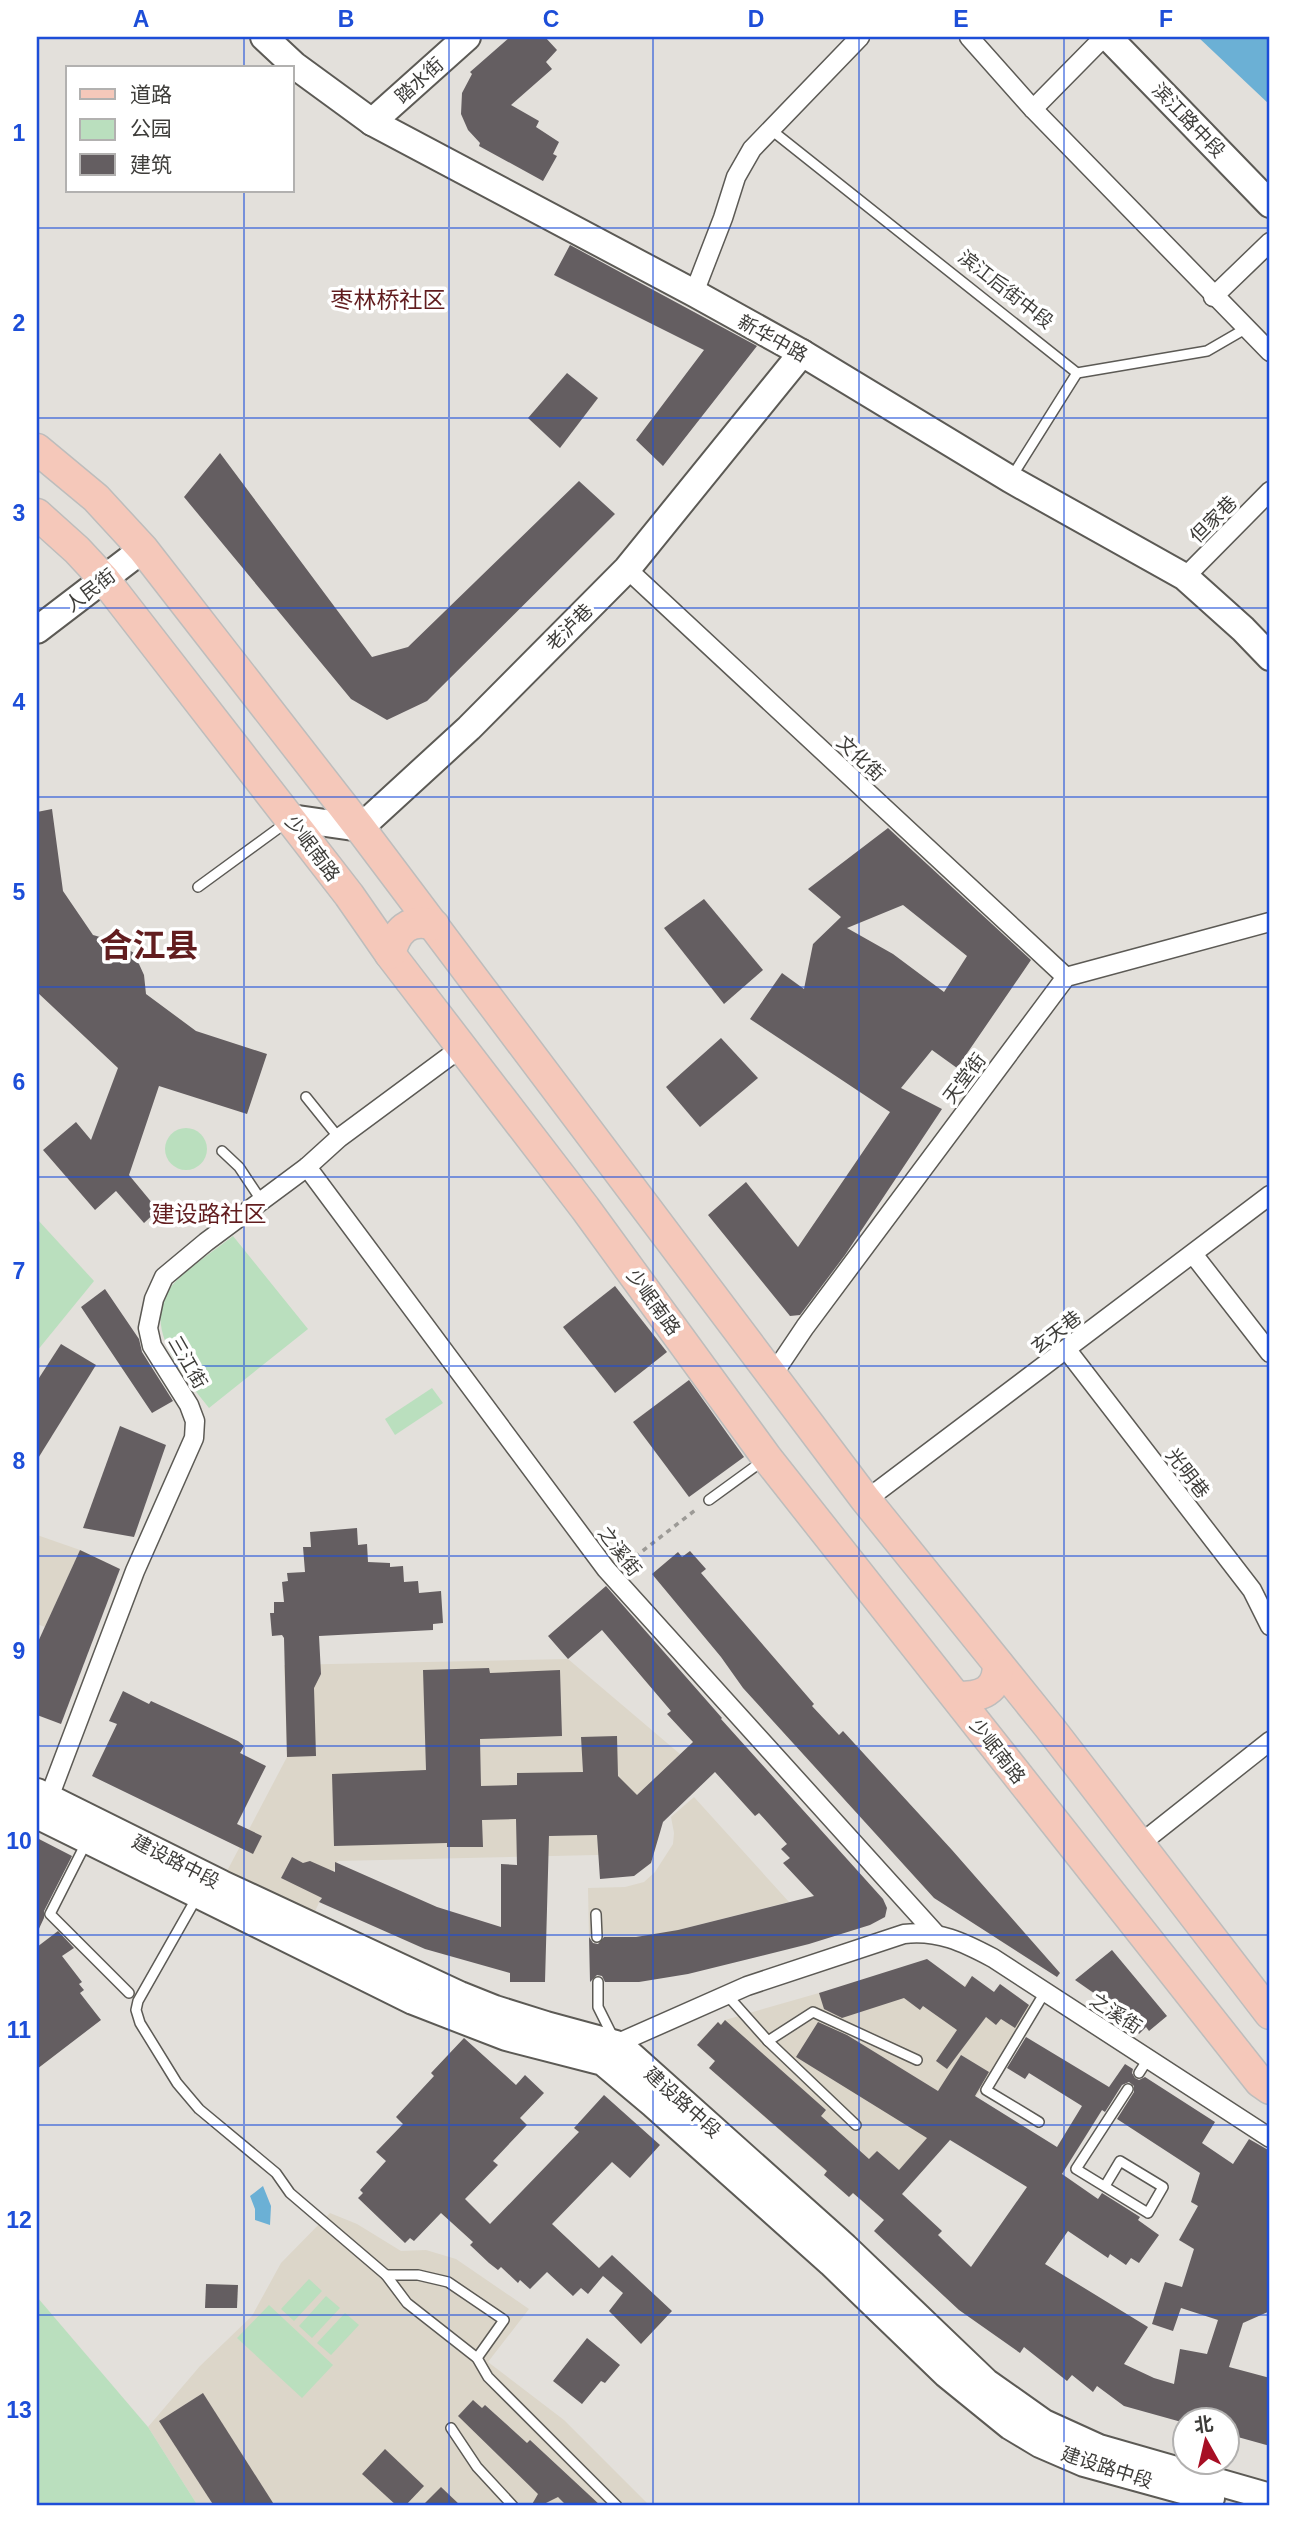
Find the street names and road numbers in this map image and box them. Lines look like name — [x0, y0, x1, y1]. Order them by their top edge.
street label: 踏水街 — [391, 53, 448, 107]
street label: 滨江路中段 — [1148, 79, 1229, 162]
street label: 滨江后街中段 — [954, 246, 1057, 333]
street label: 新华中路 — [734, 311, 811, 366]
street label: 但家巷 — [1186, 492, 1241, 547]
street label: 人民街 — [61, 565, 119, 616]
street label: 老泸巷 — [542, 600, 597, 655]
street label: 文化街 — [833, 731, 889, 785]
street label: 少岷南路 — [281, 812, 344, 885]
street label: 天堂街 — [939, 1049, 990, 1107]
street label: 少岷南路 — [623, 1265, 684, 1339]
street label: 玄天巷 — [1027, 1307, 1085, 1358]
street label: 三江街 — [164, 1332, 211, 1392]
street label: 光明巷 — [1162, 1444, 1213, 1502]
street label: 之溪街 — [594, 1522, 645, 1580]
street label: 少岷南路 — [966, 1715, 1029, 1788]
street label: 建设路中段 — [129, 1831, 223, 1892]
street label: 之溪街 — [1086, 1989, 1145, 2038]
street label: 建设路中段 — [640, 2063, 725, 2142]
street label: 建设路中段 — [1058, 2443, 1155, 2492]

